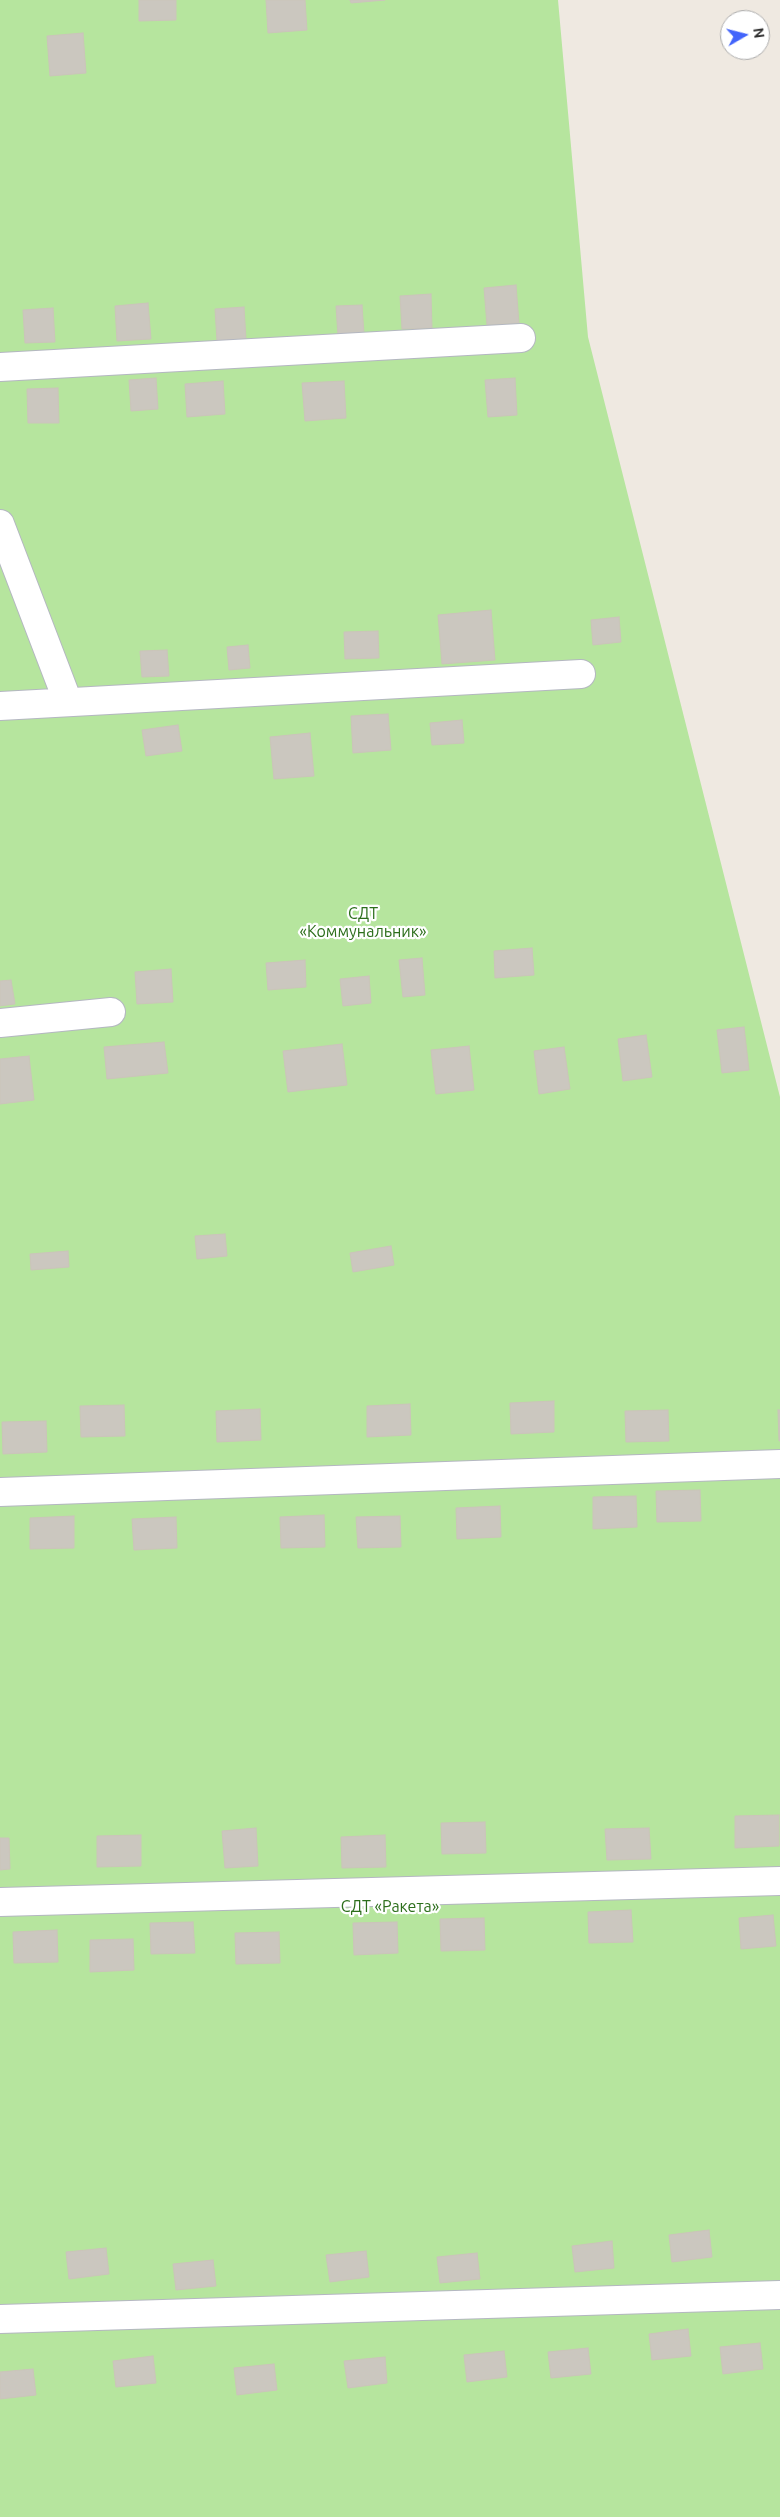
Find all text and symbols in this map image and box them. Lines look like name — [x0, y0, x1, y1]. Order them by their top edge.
north arrow — [720, 10, 770, 60]
text: N — [750, 27, 768, 39]
park label: СДТ «Коммунальник» — [299, 904, 427, 942]
park label: СДТ «Ракета» — [341, 1897, 439, 1917]

